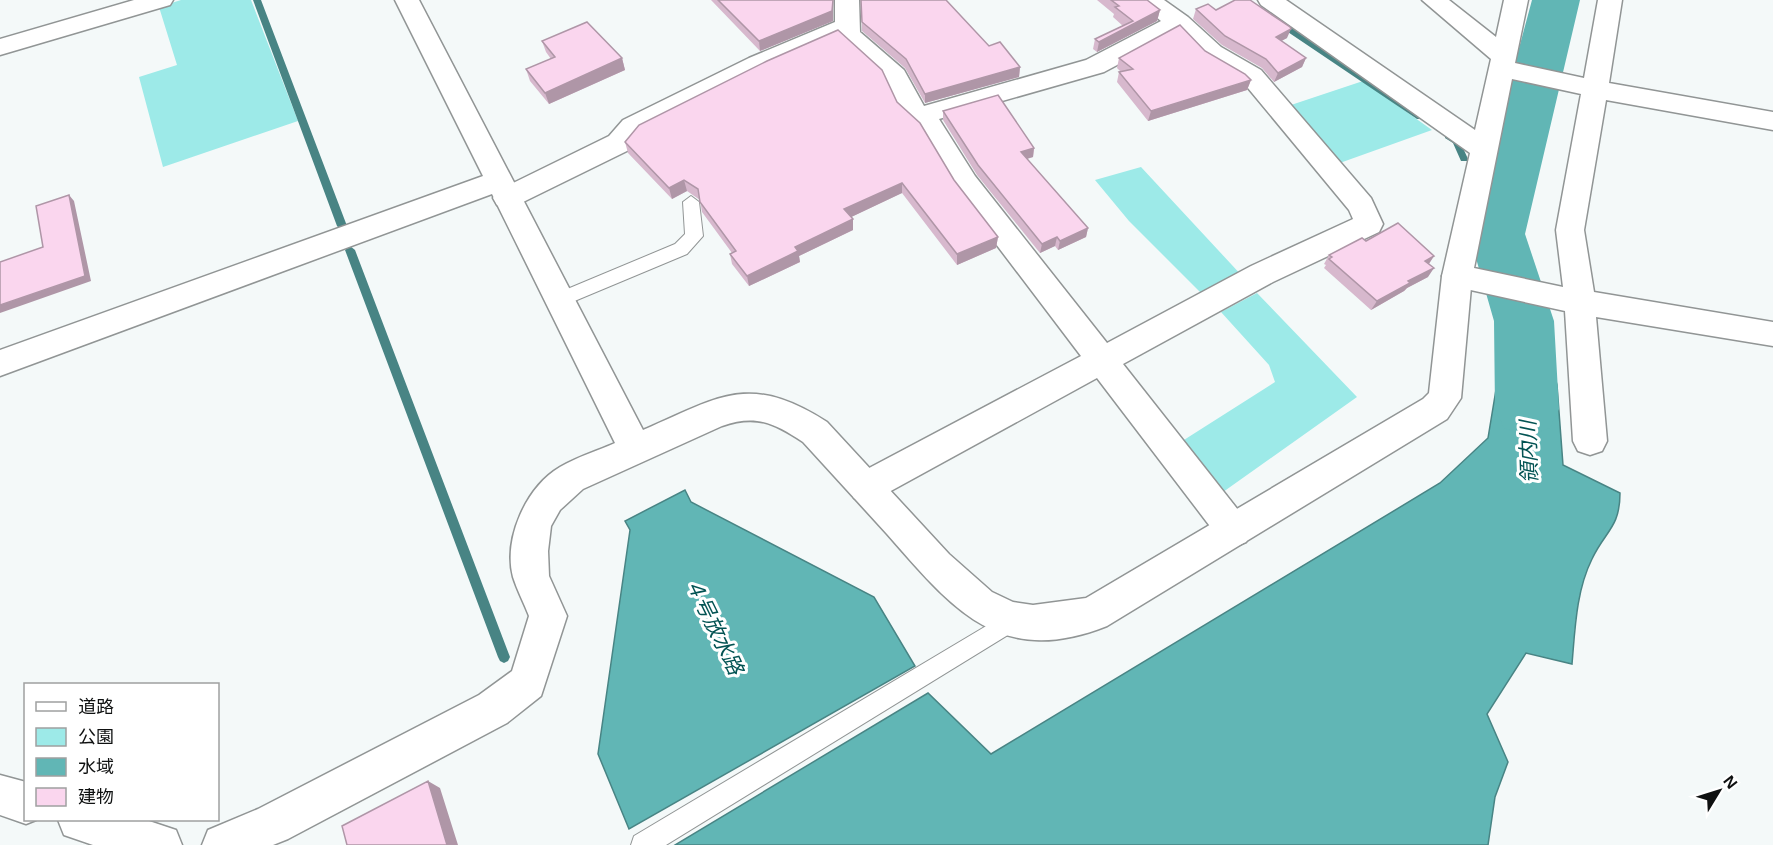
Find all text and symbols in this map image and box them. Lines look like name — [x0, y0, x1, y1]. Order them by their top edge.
water label: 領内川 — [1516, 418, 1541, 484]
water label: ４号放水路 — [681, 574, 749, 680]
legend — [24, 683, 219, 821]
text: 道路 — [78, 697, 114, 717]
text: 公園 — [78, 727, 114, 747]
text: 水域 — [78, 757, 114, 777]
north arrow — [1689, 761, 1749, 821]
text: N — [1720, 772, 1741, 792]
text: 建物 — [78, 787, 114, 807]

